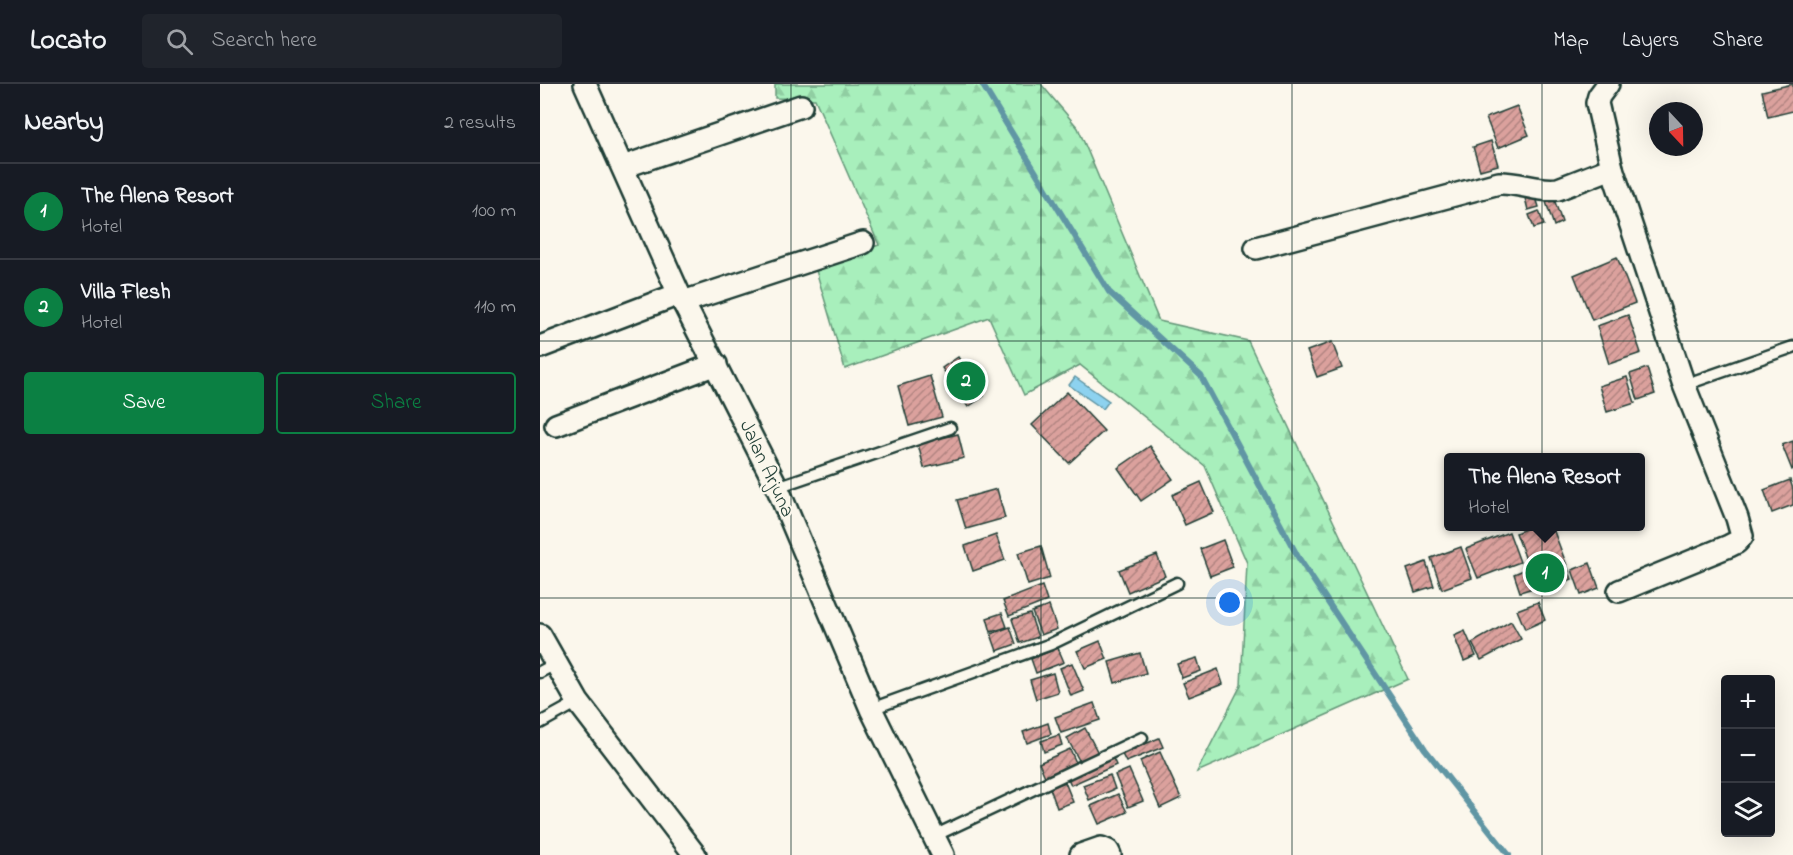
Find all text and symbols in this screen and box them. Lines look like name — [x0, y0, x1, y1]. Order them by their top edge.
search box — [142, 14, 562, 68]
text: Locato — [30, 21, 106, 62]
icon: search — [163, 25, 196, 58]
text: Search here — [211, 25, 317, 57]
text: Map — [1553, 26, 1589, 56]
text: Layers — [1622, 26, 1679, 56]
text: Share — [1712, 26, 1763, 56]
north arrow — [1649, 102, 1703, 156]
text: Nearby — [24, 104, 103, 142]
text: 2 results — [444, 109, 516, 138]
text: The Alena Resort — [81, 181, 234, 213]
text: 1 — [40, 197, 47, 226]
text: 100 m — [472, 197, 516, 226]
text: Hotel — [81, 213, 122, 242]
text: Villa Flesh — [81, 277, 171, 309]
text: 2 — [39, 293, 48, 322]
text: 110 m — [474, 293, 516, 322]
text: Hotel — [81, 309, 122, 338]
pin: 2 — [946, 358, 986, 404]
button: Save — [24, 372, 264, 434]
button: Share — [276, 372, 516, 434]
street label: Jalan Arjuna — [731, 416, 801, 522]
popup — [1444, 453, 1645, 531]
text: The Alena Resort — [1468, 462, 1621, 494]
text: Hotel — [1468, 494, 1509, 523]
pin: 1 — [1526, 550, 1564, 596]
your location — [1215, 588, 1244, 617]
map controls — [1721, 675, 1775, 837]
button: + — [1721, 675, 1775, 729]
button: − — [1721, 729, 1775, 783]
button: layers — [1721, 783, 1775, 837]

